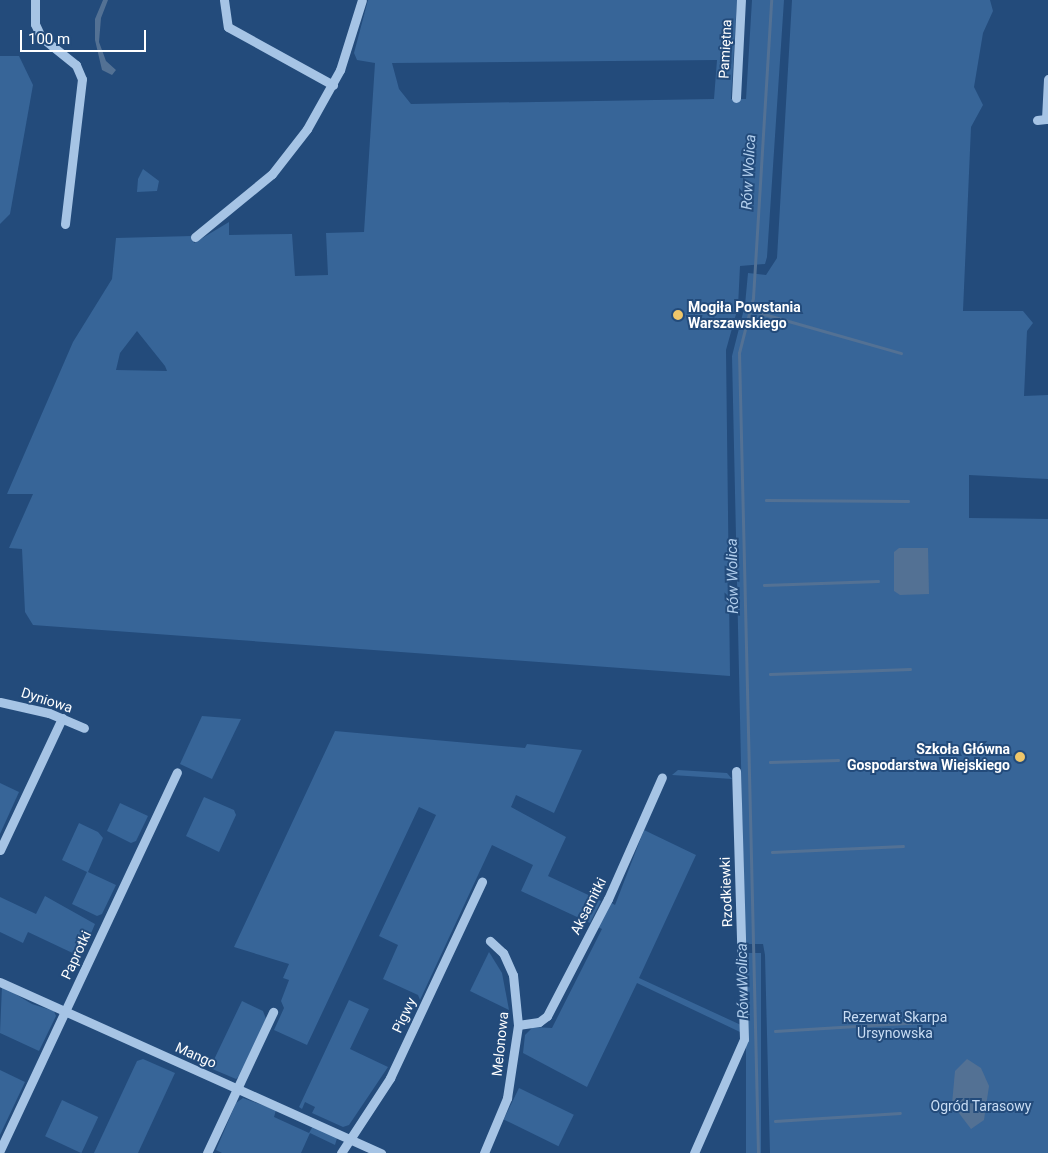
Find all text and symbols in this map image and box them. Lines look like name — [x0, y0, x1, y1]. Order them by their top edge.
street label: Pamiętna — [715, 19, 735, 79]
scale bar — [22, 20, 149, 52]
text: 100 m — [28, 30, 70, 48]
water label: Rów Wolica — [738, 134, 760, 210]
place label: Mogiła Powstania Warszawskiego — [688, 299, 801, 332]
marker: Mogiła Powstania Warszawskiego — [672, 309, 684, 321]
water label: Rów Wolica — [723, 538, 743, 614]
street label: Dyniowa — [19, 684, 75, 716]
place label: Szkoła Główna Gospodarstwa Wiejskiego — [847, 741, 1010, 774]
marker: Szkoła Główna Gospodarstwa Wiejskiego — [1014, 751, 1026, 763]
street label: Rzodkiewki — [716, 857, 736, 927]
street label: Aksamitki — [566, 875, 610, 937]
street label: Paprotki — [57, 928, 95, 982]
water label: Rów Wolica — [733, 943, 753, 1019]
street label: Pigwy — [389, 995, 419, 1035]
park label: Rezerwat Skarpa Ursynowska — [843, 1009, 947, 1042]
street label: Melonowa — [488, 1011, 512, 1077]
street label: Mango — [173, 1038, 219, 1072]
park label: Ogród Tarasowy — [930, 1098, 1032, 1114]

